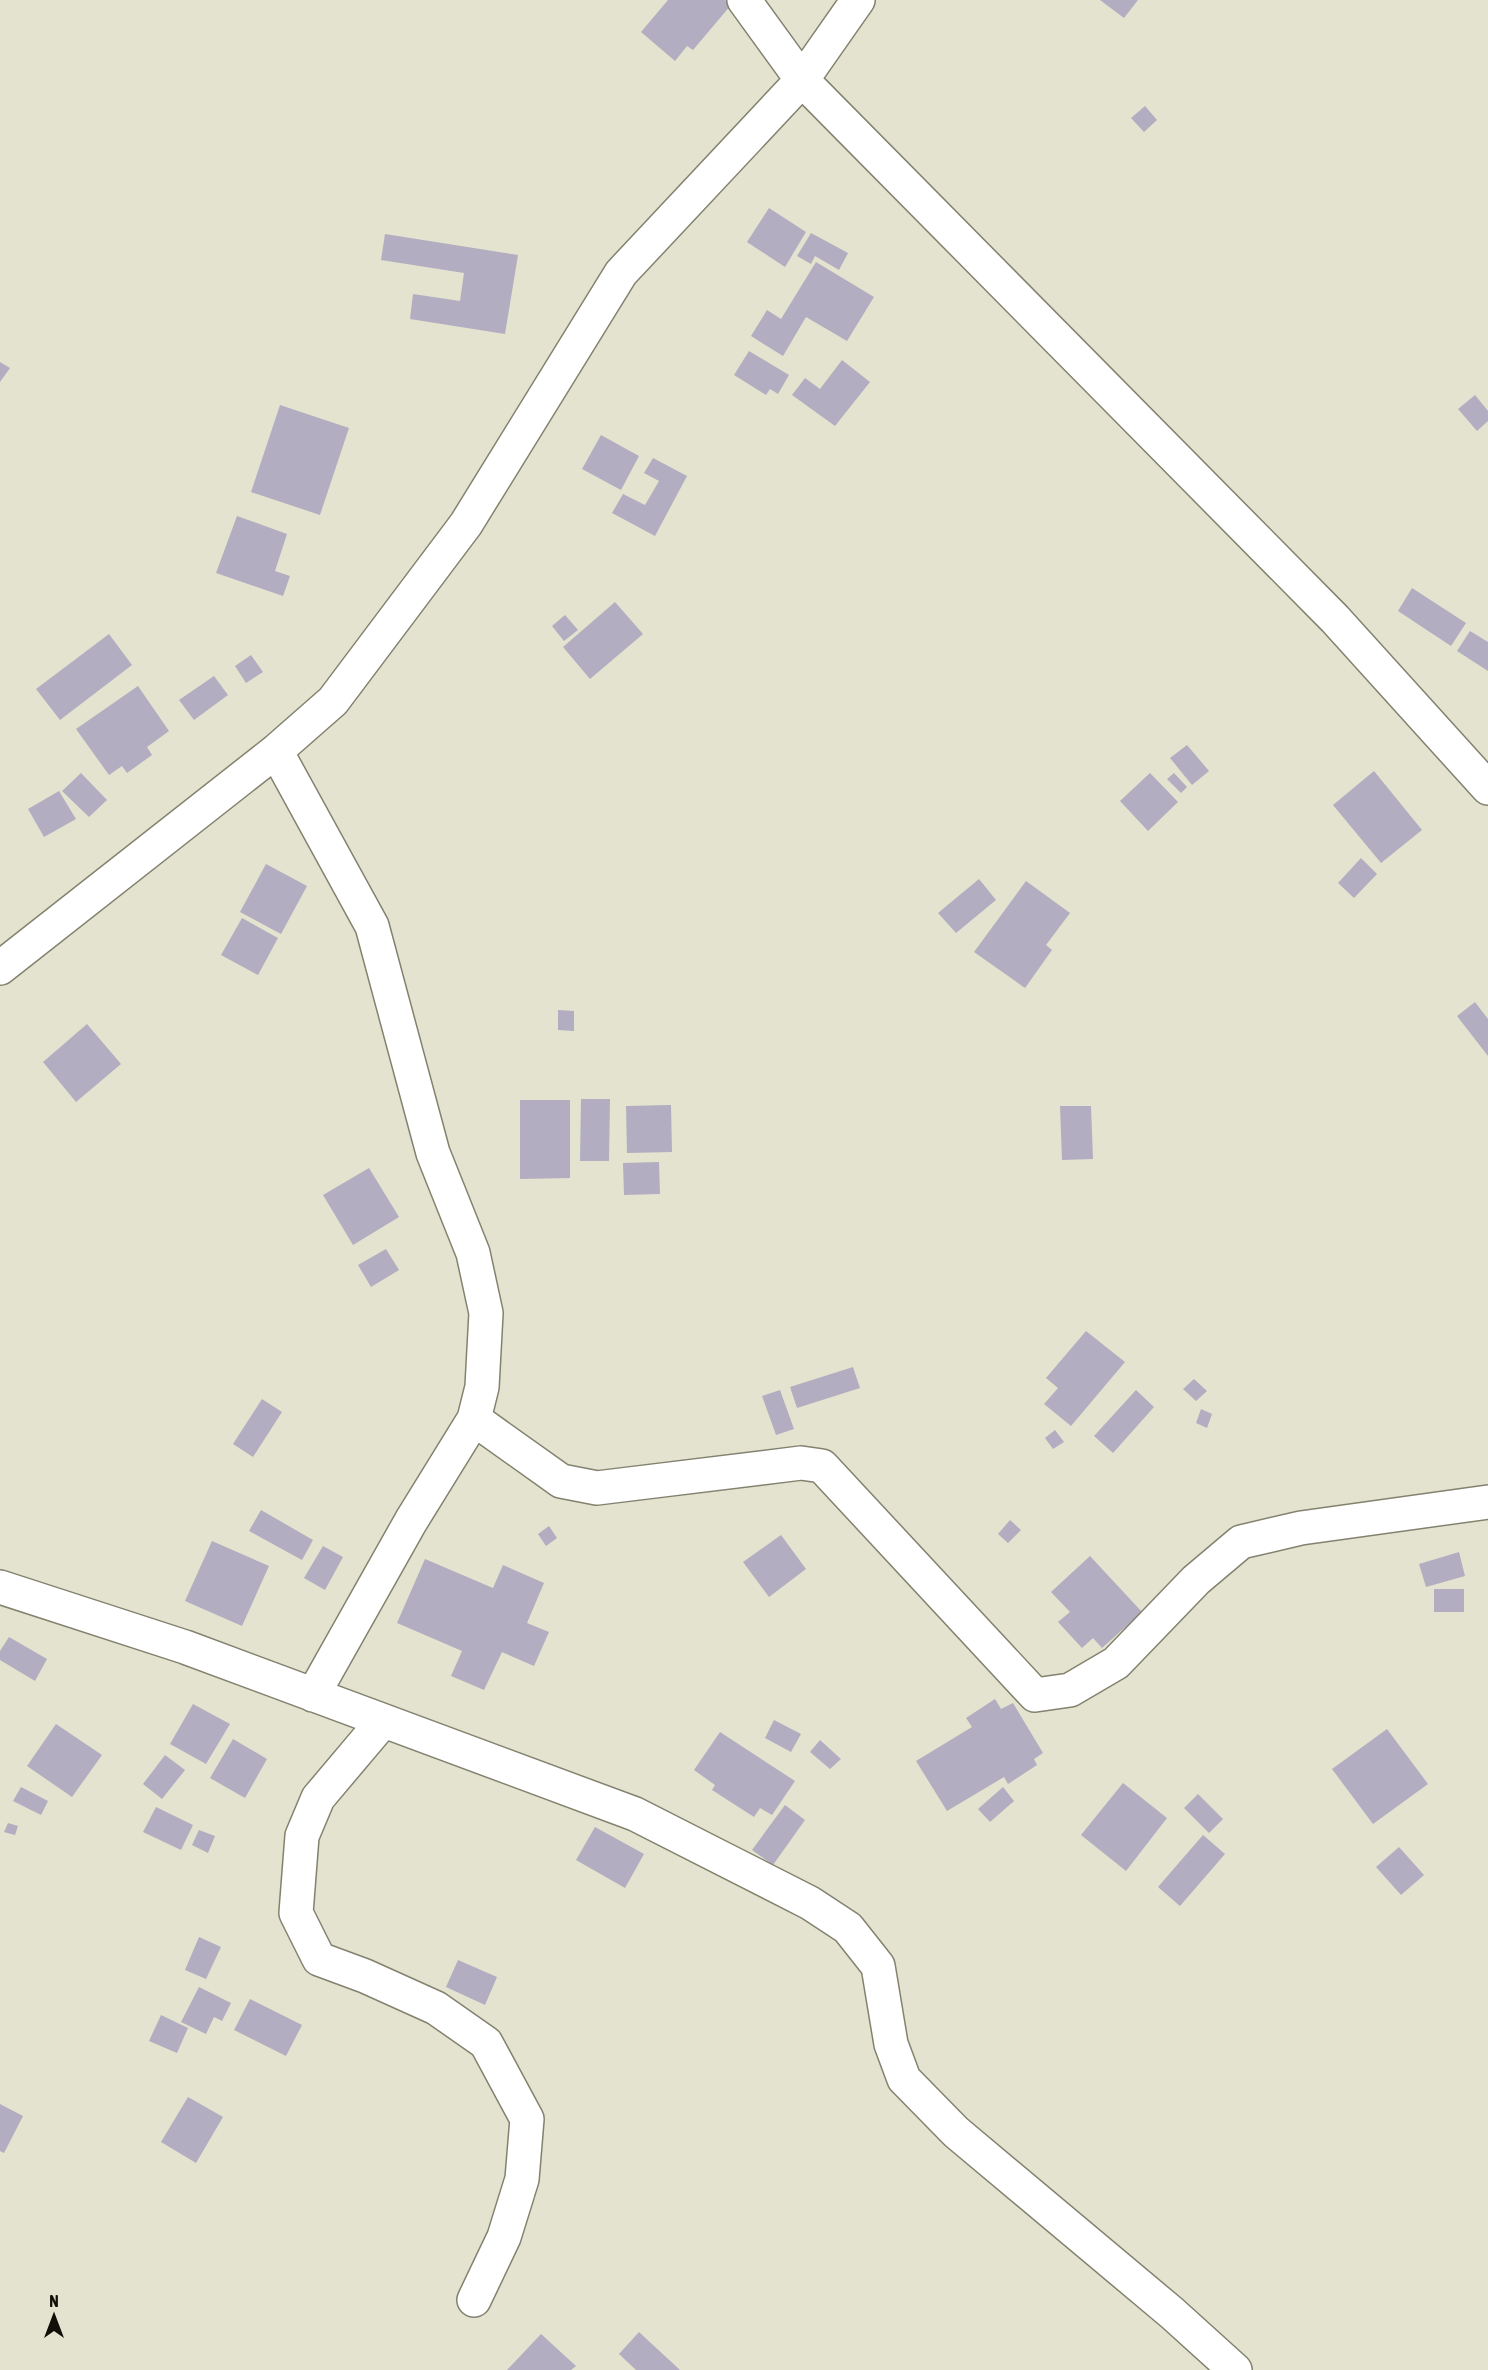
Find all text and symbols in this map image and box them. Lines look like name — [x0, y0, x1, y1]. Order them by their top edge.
north arrow — [24, 2286, 84, 2346]
text: N — [49, 2292, 59, 2310]

